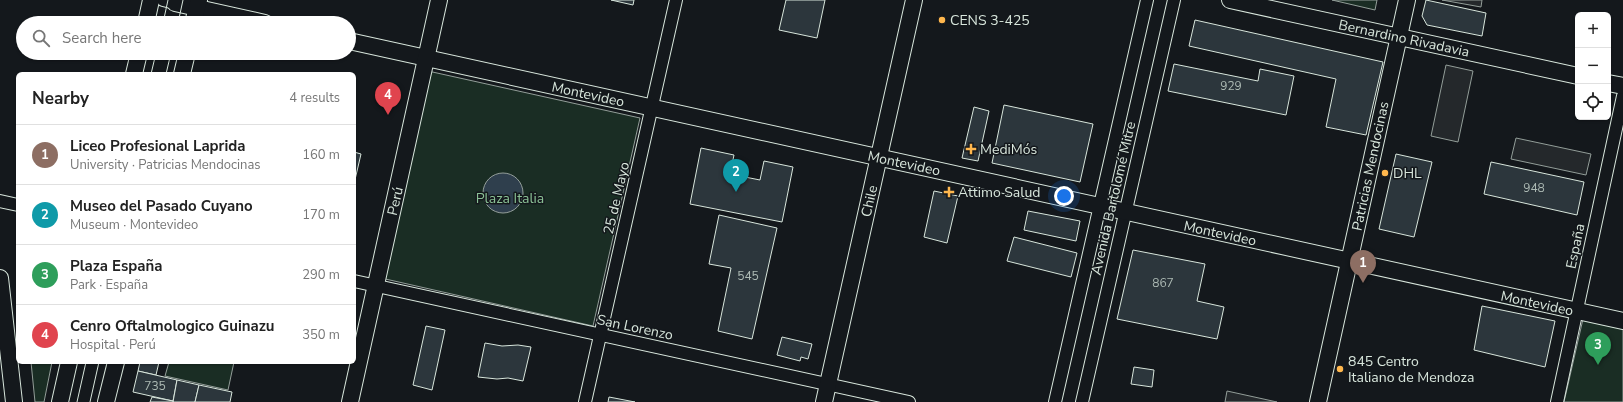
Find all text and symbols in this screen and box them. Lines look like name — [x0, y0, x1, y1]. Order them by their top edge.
place label: CENS 3-425 — [950, 11, 1030, 30]
map controls — [1575, 12, 1611, 120]
button: + — [1575, 12, 1611, 48]
marker: CENS 3-425 — [937, 15, 947, 25]
street label: Bernardino Rivadavia — [1337, 15, 1471, 62]
search box — [16, 16, 356, 60]
icon: search — [30, 27, 52, 49]
text: Search here — [62, 28, 142, 48]
button: − — [1575, 48, 1611, 84]
street label: Montevideo — [550, 78, 626, 111]
house number: 929 — [1220, 78, 1242, 94]
pin: 4 — [375, 82, 401, 115]
button: locate — [1575, 84, 1611, 120]
text: Nearby — [32, 87, 89, 110]
text: 4 results — [289, 89, 340, 107]
street label: Patricias Mendocinas — [1348, 99, 1394, 233]
street label: Avenida Bartolomé Mitre — [1087, 119, 1140, 277]
text: Liceo Profesional Laprida — [70, 136, 246, 156]
place label: MediMós — [980, 140, 1038, 159]
marker: MediMós — [965, 143, 977, 155]
text: 1 — [41, 146, 49, 164]
text: 160 m — [302, 146, 340, 164]
street label: Montevideo — [866, 147, 942, 180]
text: University · Patricias Mendocinas — [70, 156, 261, 174]
pin: 2 — [723, 159, 749, 192]
street label: 25 de Mayo — [599, 160, 634, 236]
place label: DHL — [1393, 164, 1422, 183]
marker: DHL — [1380, 168, 1390, 178]
house number: 948 — [1523, 180, 1545, 196]
street label: Chile — [857, 183, 882, 219]
place label: Attimo Salud — [958, 183, 1040, 202]
street label: Perú — [383, 185, 408, 217]
marker: Attimo Salud — [943, 186, 955, 198]
your location — [1054, 186, 1074, 206]
park label: Plaza Italia — [476, 189, 544, 208]
text: Museo del Pasado Cuyano — [70, 196, 253, 216]
text: 2 — [41, 206, 49, 224]
text: 170 m — [302, 206, 340, 224]
text: Museum · Montevideo — [70, 216, 198, 234]
street label: Montevideo — [1182, 217, 1258, 250]
street label: España — [1561, 222, 1590, 270]
pin: 1 — [1350, 250, 1376, 283]
text: Plaza España — [70, 256, 162, 276]
text: 3 — [41, 266, 49, 284]
text: 290 m — [302, 266, 340, 284]
house number: 545 — [737, 268, 759, 284]
house number: 867 — [1152, 275, 1174, 291]
text: Park · España — [70, 276, 148, 294]
street label: Montevideo — [1499, 287, 1575, 320]
street label: San Lorenzo — [595, 310, 675, 345]
text: Cenro Oftalmologico Guinazu — [70, 316, 275, 336]
text: 4 — [41, 326, 49, 344]
text: 350 m — [302, 326, 340, 344]
pin: 3 — [1585, 332, 1611, 365]
text: Hospital · Perú — [70, 336, 156, 354]
place label: 845 Centro Italiano de Mendoza — [1348, 352, 1474, 387]
marker: 845 Centro Italiano de Mendoza — [1335, 364, 1345, 374]
house number: 735 — [144, 378, 166, 394]

